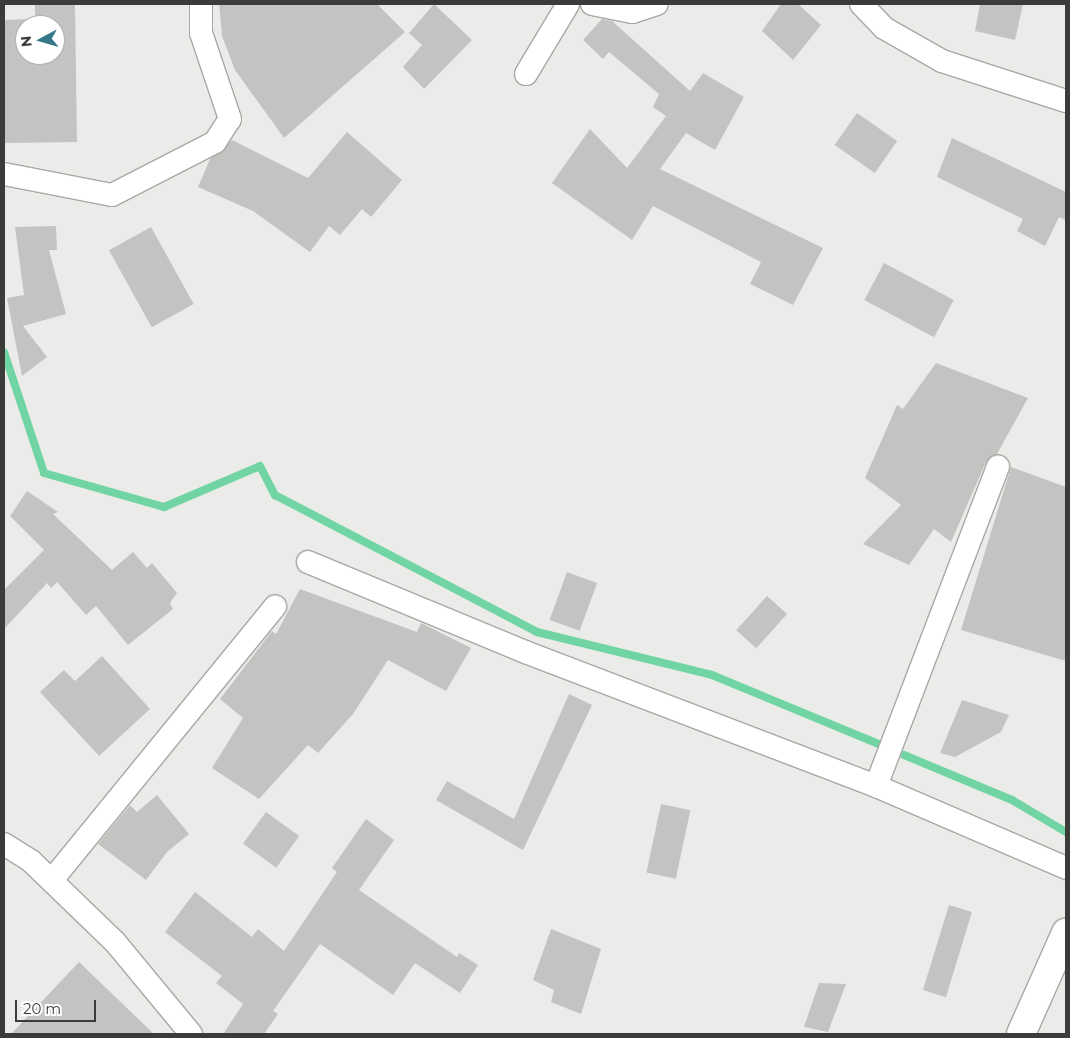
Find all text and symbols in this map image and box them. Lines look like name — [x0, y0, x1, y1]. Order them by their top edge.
north arrow — [15, 15, 65, 65]
text: N — [17, 35, 36, 48]
scale bar — [18, 990, 99, 1022]
text: 20 m — [23, 999, 61, 1018]

